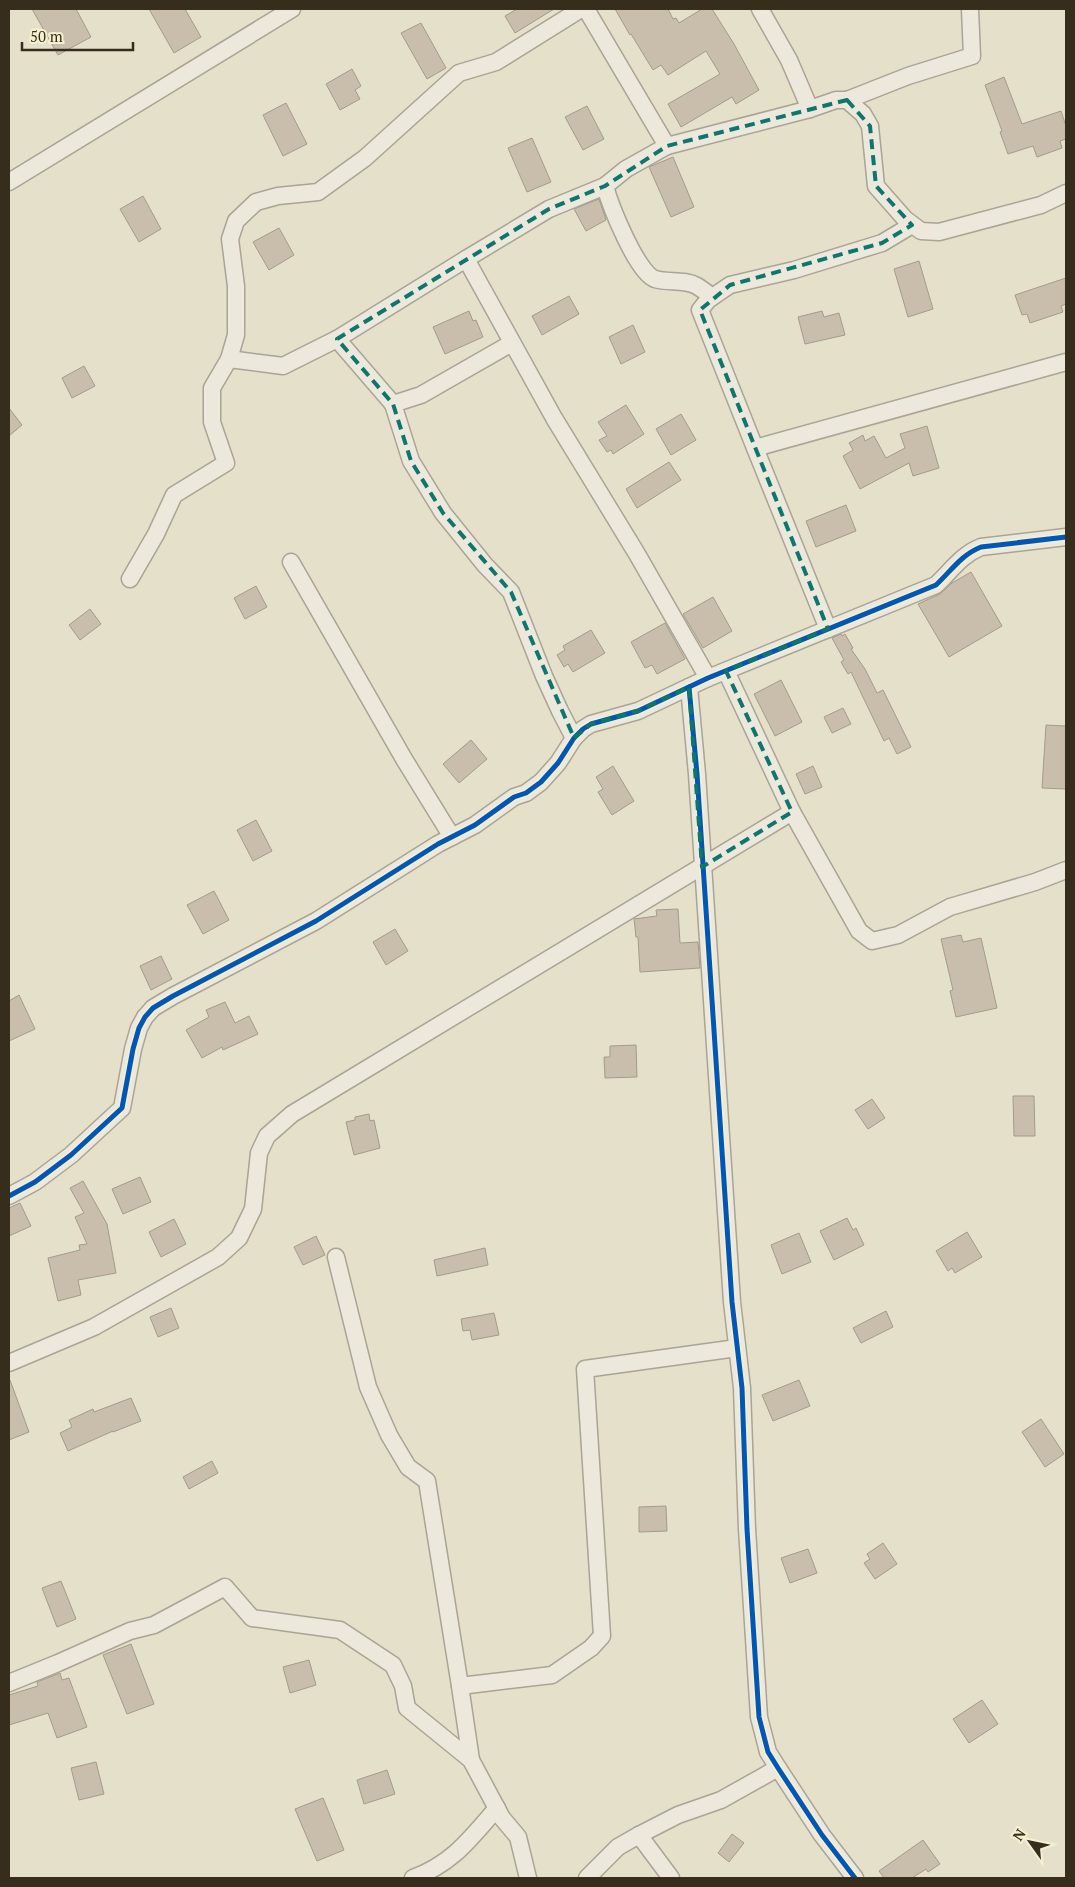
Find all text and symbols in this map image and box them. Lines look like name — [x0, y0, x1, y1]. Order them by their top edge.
scale bar — [22, 20, 134, 52]
text: 50 m — [30, 26, 63, 46]
north arrow — [1005, 1817, 1055, 1867]
text: N — [1008, 1825, 1030, 1844]

